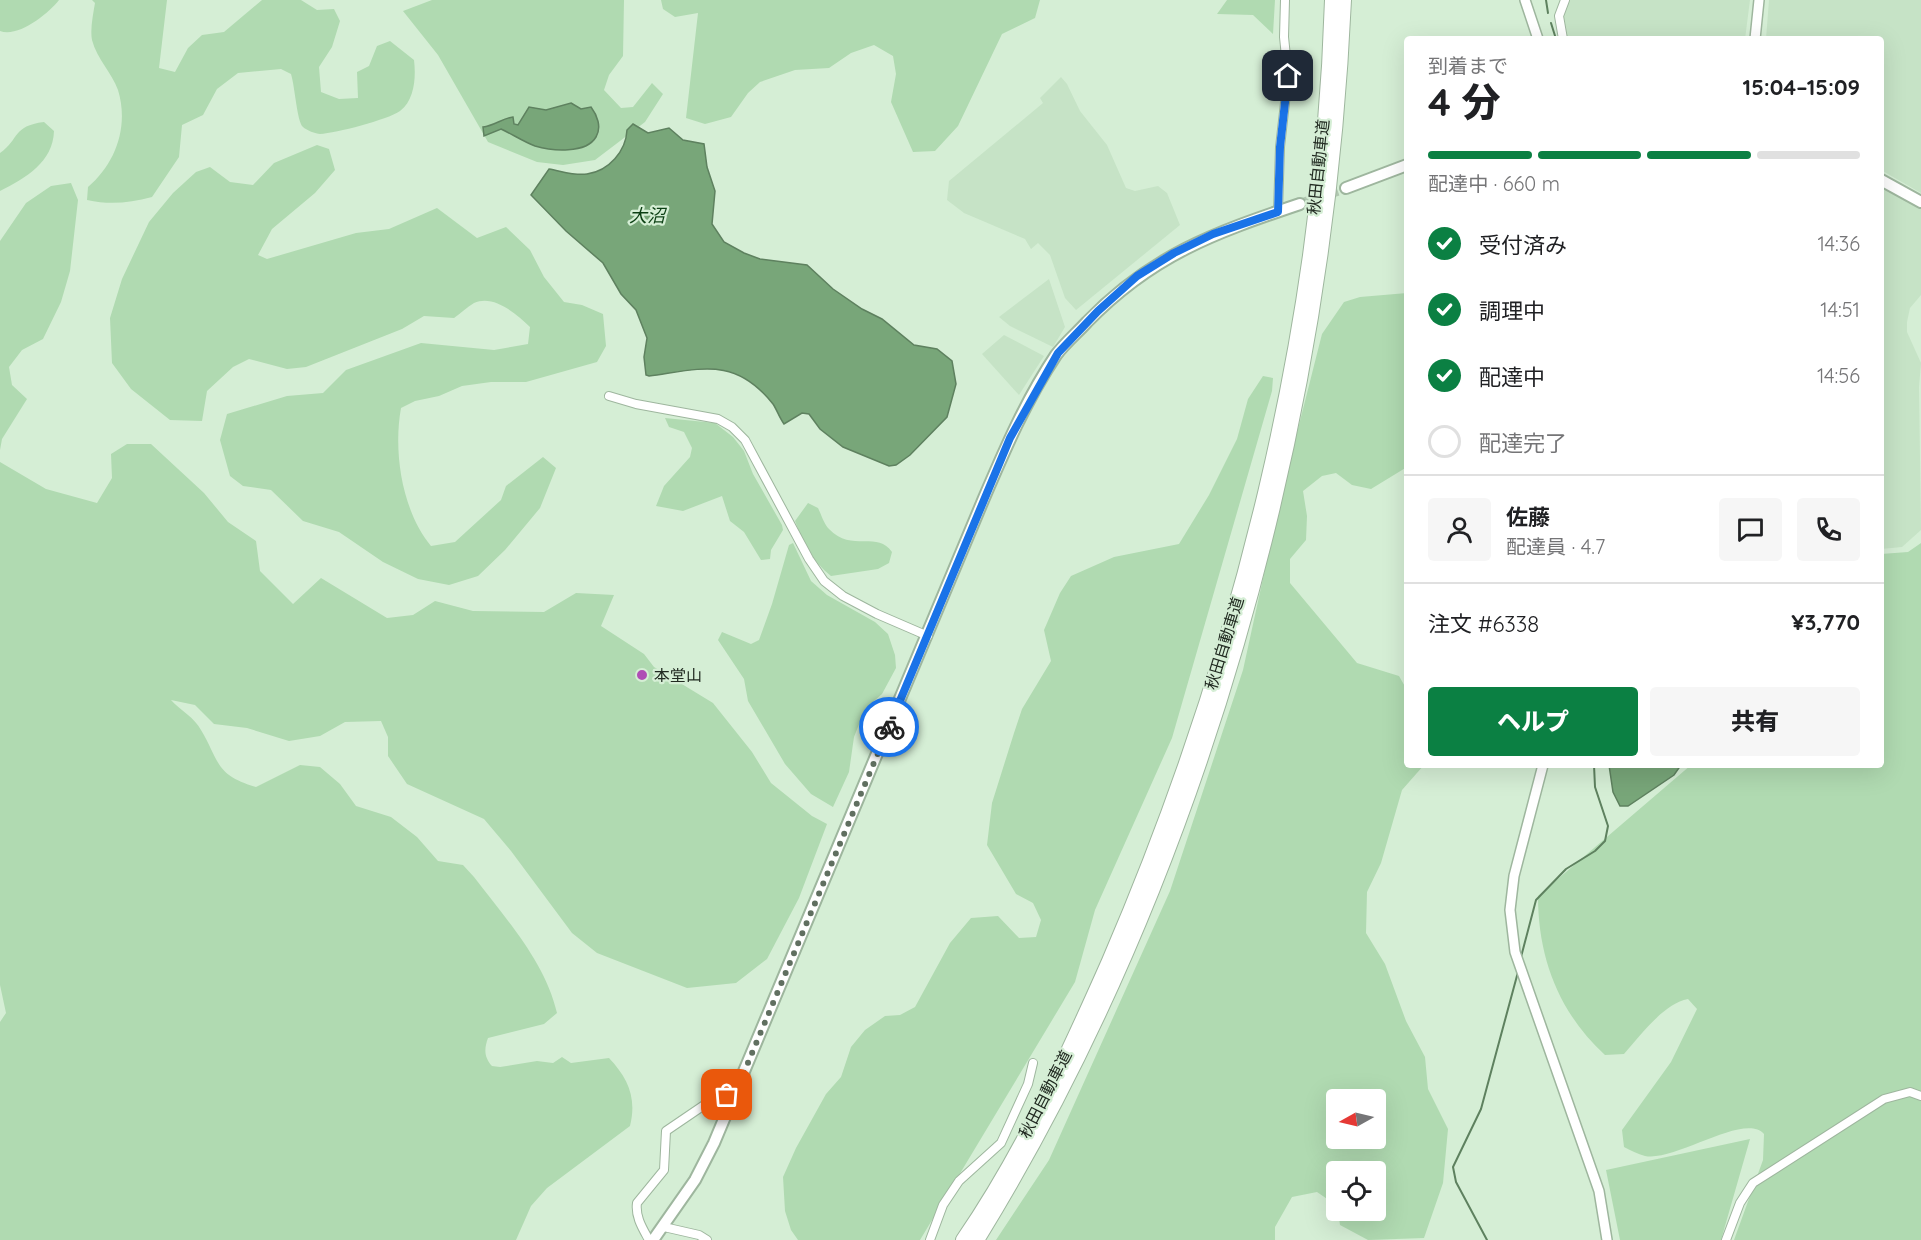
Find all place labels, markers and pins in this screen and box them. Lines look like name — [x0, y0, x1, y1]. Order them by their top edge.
pin — [1262, 50, 1313, 101]
place label: 本堂山 — [654, 665, 702, 685]
marker: 本堂山 — [635, 668, 649, 682]
pin — [701, 1069, 752, 1120]

